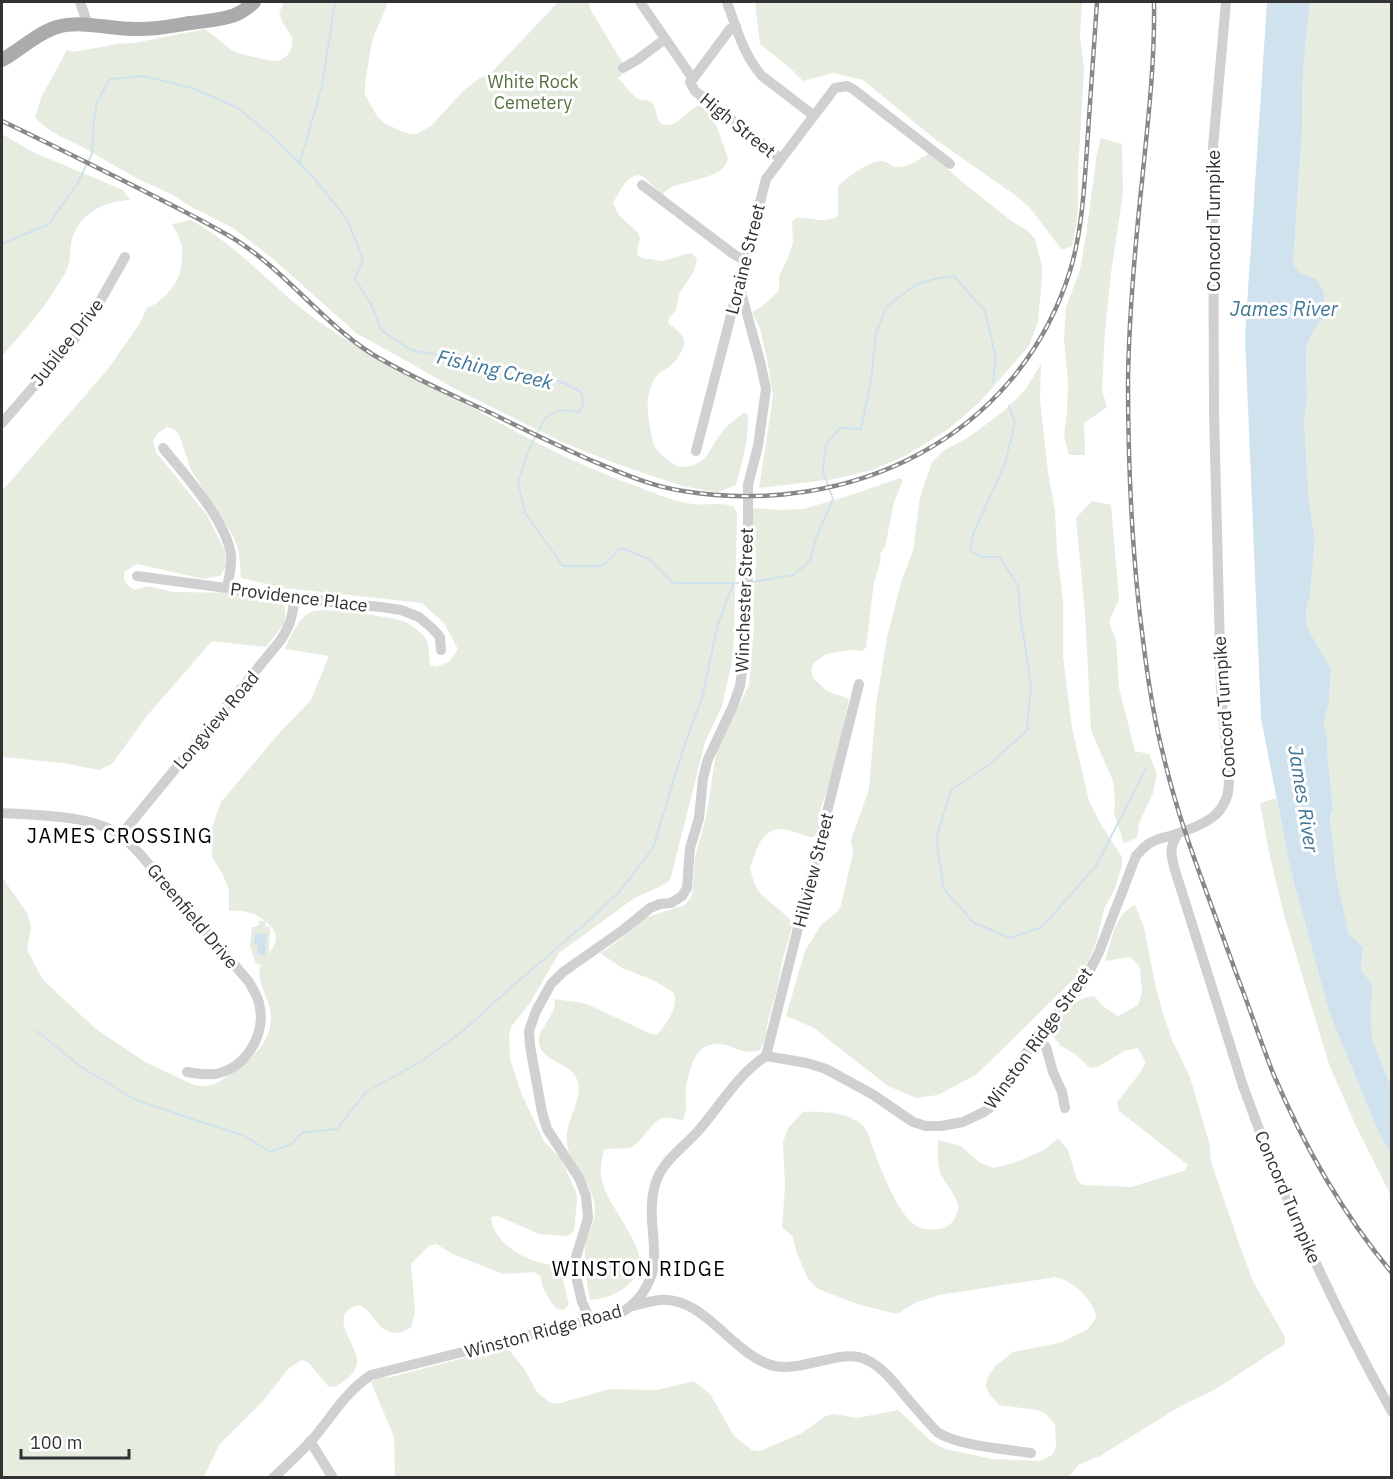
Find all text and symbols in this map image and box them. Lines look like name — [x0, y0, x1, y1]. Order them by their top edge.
park label: White Rock Cemetery — [487, 70, 579, 114]
street label: High Street — [696, 88, 780, 162]
street label: Concord Turnpike — [1202, 150, 1225, 292]
street label: Loraine Street — [720, 201, 770, 317]
street label: Jubilee Drive — [26, 293, 108, 390]
water label: James River — [1230, 295, 1339, 322]
water label: Fishing Creek — [434, 343, 556, 396]
street label: Winchester Street — [730, 527, 758, 673]
street label: Providence Place — [229, 577, 369, 617]
street label: Concord Turnpike — [1208, 635, 1240, 779]
street label: Longview Road — [168, 666, 264, 774]
water label: James River — [1282, 744, 1326, 855]
street label: Hillview Street — [788, 810, 838, 930]
district label: JAMES CROSSING — [27, 822, 213, 849]
street label: Greenfield Drive — [142, 859, 244, 973]
street label: Winston Ridge Street — [979, 963, 1097, 1113]
street label: Concord Turnpike — [1250, 1127, 1326, 1267]
district label: WINSTON RIDGE — [552, 1255, 726, 1282]
street label: Winston Ridge Road — [462, 1299, 624, 1363]
scale bar — [21, 1422, 129, 1460]
text: 100 m — [30, 1431, 82, 1454]

